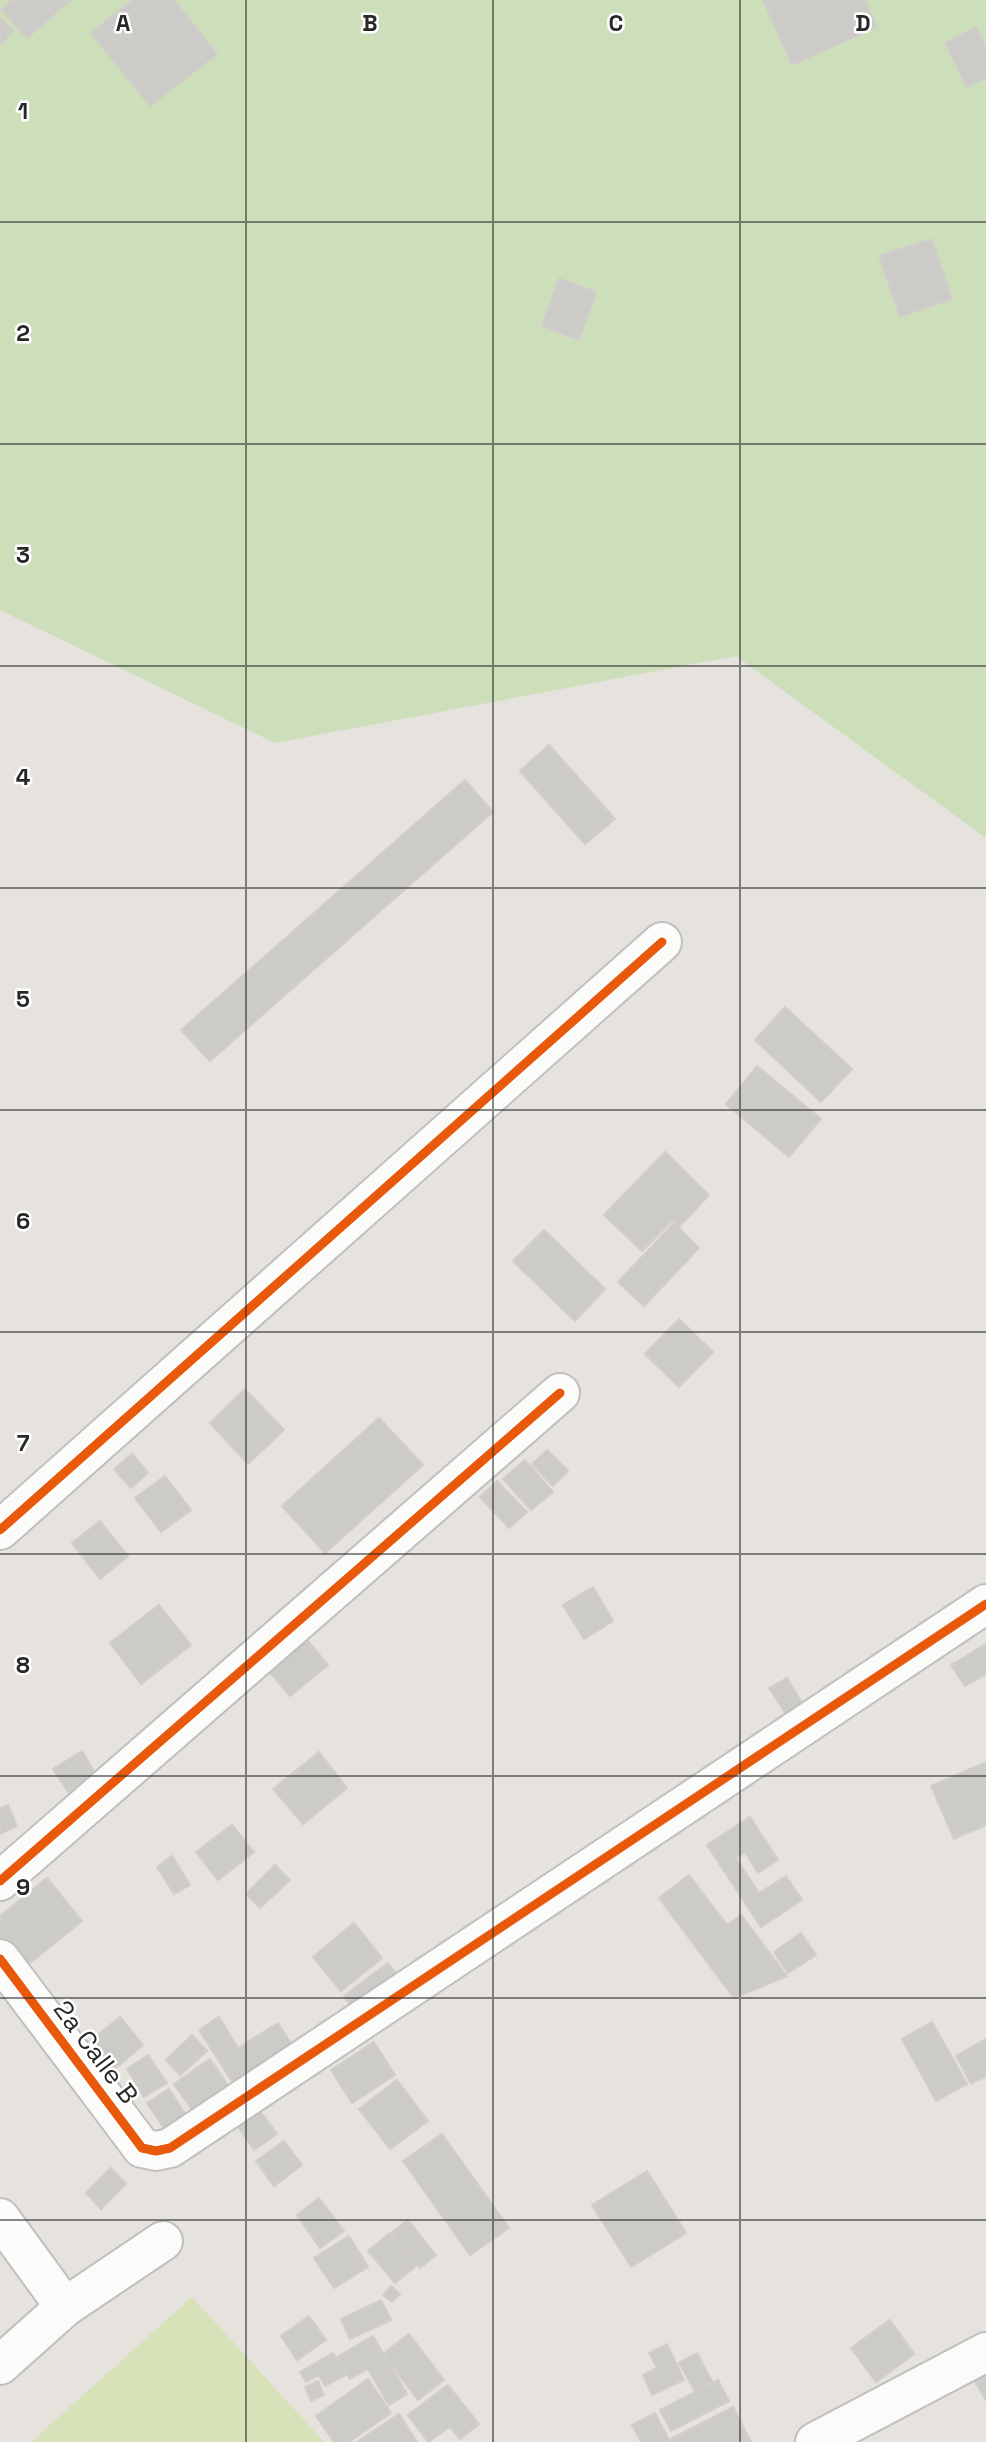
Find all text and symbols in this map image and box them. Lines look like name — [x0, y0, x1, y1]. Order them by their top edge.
text: A — [116, 8, 131, 38]
text: B — [362, 8, 378, 38]
text: C — [609, 8, 623, 38]
text: D — [855, 8, 871, 38]
text: 1 — [18, 96, 28, 126]
text: 2 — [16, 318, 30, 348]
text: 3 — [16, 540, 30, 570]
text: 4 — [16, 762, 31, 792]
text: 5 — [16, 984, 30, 1014]
text: 6 — [16, 1206, 30, 1236]
text: 7 — [17, 1428, 30, 1458]
text: 8 — [16, 1650, 30, 1680]
text: 9 — [16, 1872, 30, 1902]
street label: 2a Calle B — [46, 1993, 146, 2111]

